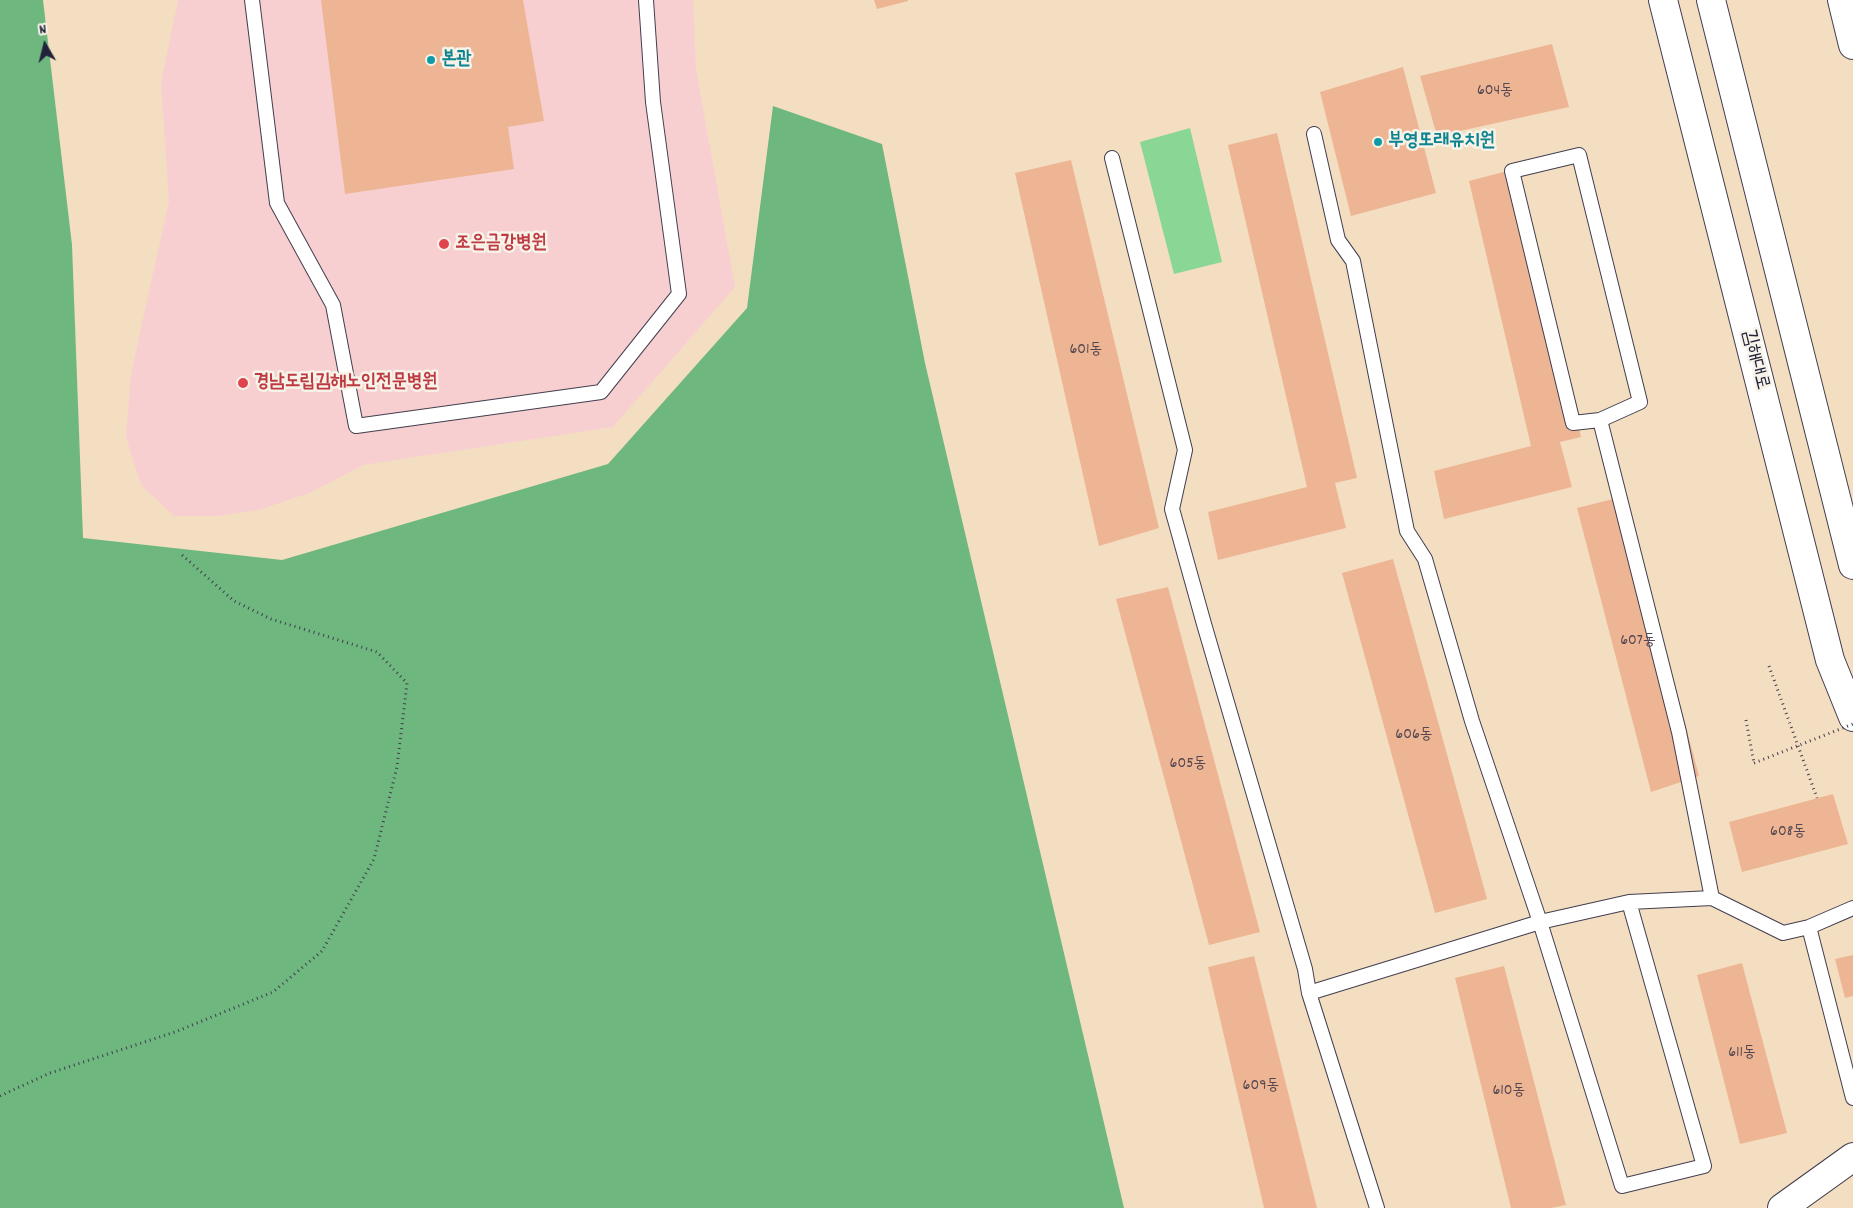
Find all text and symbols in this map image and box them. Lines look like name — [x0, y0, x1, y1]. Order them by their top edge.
north arrow — [20, 20, 70, 70]
text: N — [38, 20, 48, 41]
place label: 본관 — [441, 49, 472, 71]
marker: 본관 — [425, 54, 437, 66]
house number: 604동 — [1477, 82, 1513, 102]
place label: 부영또래유치원 — [1388, 131, 1495, 153]
marker: 부영또래유치원 — [1372, 136, 1384, 148]
place label: 조은금강병원 — [455, 233, 547, 255]
marker: 조은금강병원 — [437, 237, 451, 251]
street label: 김해대로 — [1736, 328, 1772, 392]
house number: 601동 — [1070, 341, 1102, 361]
place label: 경남도립김해노인전문병원 — [254, 372, 437, 394]
marker: 경남도립김해노인전문병원 — [236, 376, 250, 390]
house number: 607동 — [1620, 632, 1656, 652]
house number: 606동 — [1395, 726, 1433, 746]
house number: 605동 — [1170, 755, 1206, 775]
house number: 608동 — [1770, 823, 1806, 843]
house number: 611동 — [1728, 1044, 1756, 1064]
house number: 609동 — [1243, 1077, 1279, 1097]
house number: 610동 — [1493, 1082, 1525, 1102]

